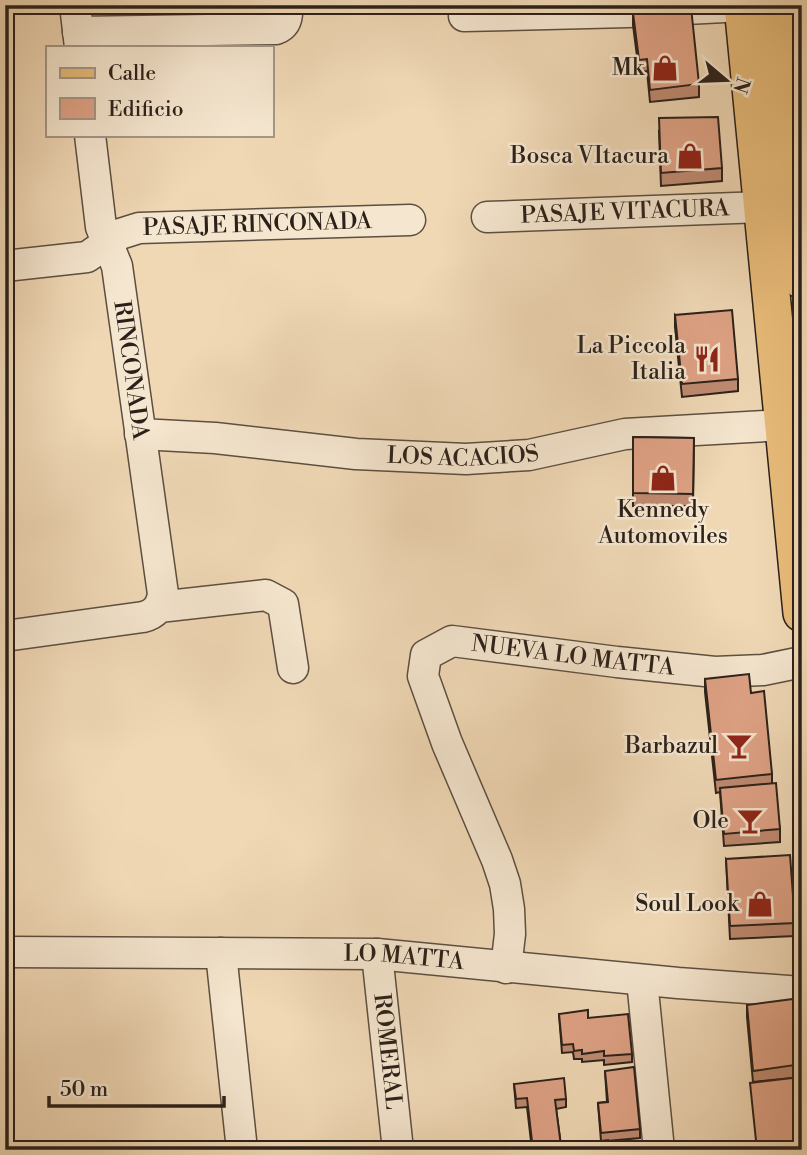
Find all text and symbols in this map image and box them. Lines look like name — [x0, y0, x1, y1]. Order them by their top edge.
legend — [46, 46, 273, 136]
north arrow — [692, 46, 762, 116]
shop icon: Mk — [650, 53, 680, 83]
place label: Mk — [612, 54, 645, 82]
text: Calle — [108, 61, 156, 87]
text: N — [727, 74, 755, 96]
text: Edificio — [108, 97, 184, 123]
shop icon: Bosca VItacura — [675, 141, 705, 171]
place label: Bosca VItacura — [509, 142, 669, 170]
street label: PASAJE VITACURA — [520, 194, 731, 230]
street label: PASAJE RINCONADA — [142, 207, 374, 242]
street label: RINCONADA — [107, 299, 155, 442]
place label: La Piccola Italia — [576, 332, 686, 386]
restaurant icon: La Piccola Italia — [692, 344, 722, 374]
street label: LOS ACACIOS — [386, 439, 542, 473]
shop icon: Kennedy Automoviles — [648, 463, 678, 493]
place label: Kennedy Automoviles — [597, 496, 728, 550]
street label: NUEVA LO MATTA — [470, 630, 677, 682]
bar icon: Barbazul — [724, 731, 754, 761]
place label: Barbazul — [624, 732, 718, 760]
bar icon: Ole — [735, 806, 765, 836]
place label: Ole — [693, 807, 729, 835]
shop icon: Soul Look — [745, 889, 775, 919]
place label: Soul Look — [635, 890, 740, 918]
street label: LO MATTA — [343, 940, 467, 976]
street label: ROMERAL — [367, 992, 408, 1111]
scale bar — [49, 1064, 224, 1108]
text: 50 m — [60, 1077, 108, 1103]

